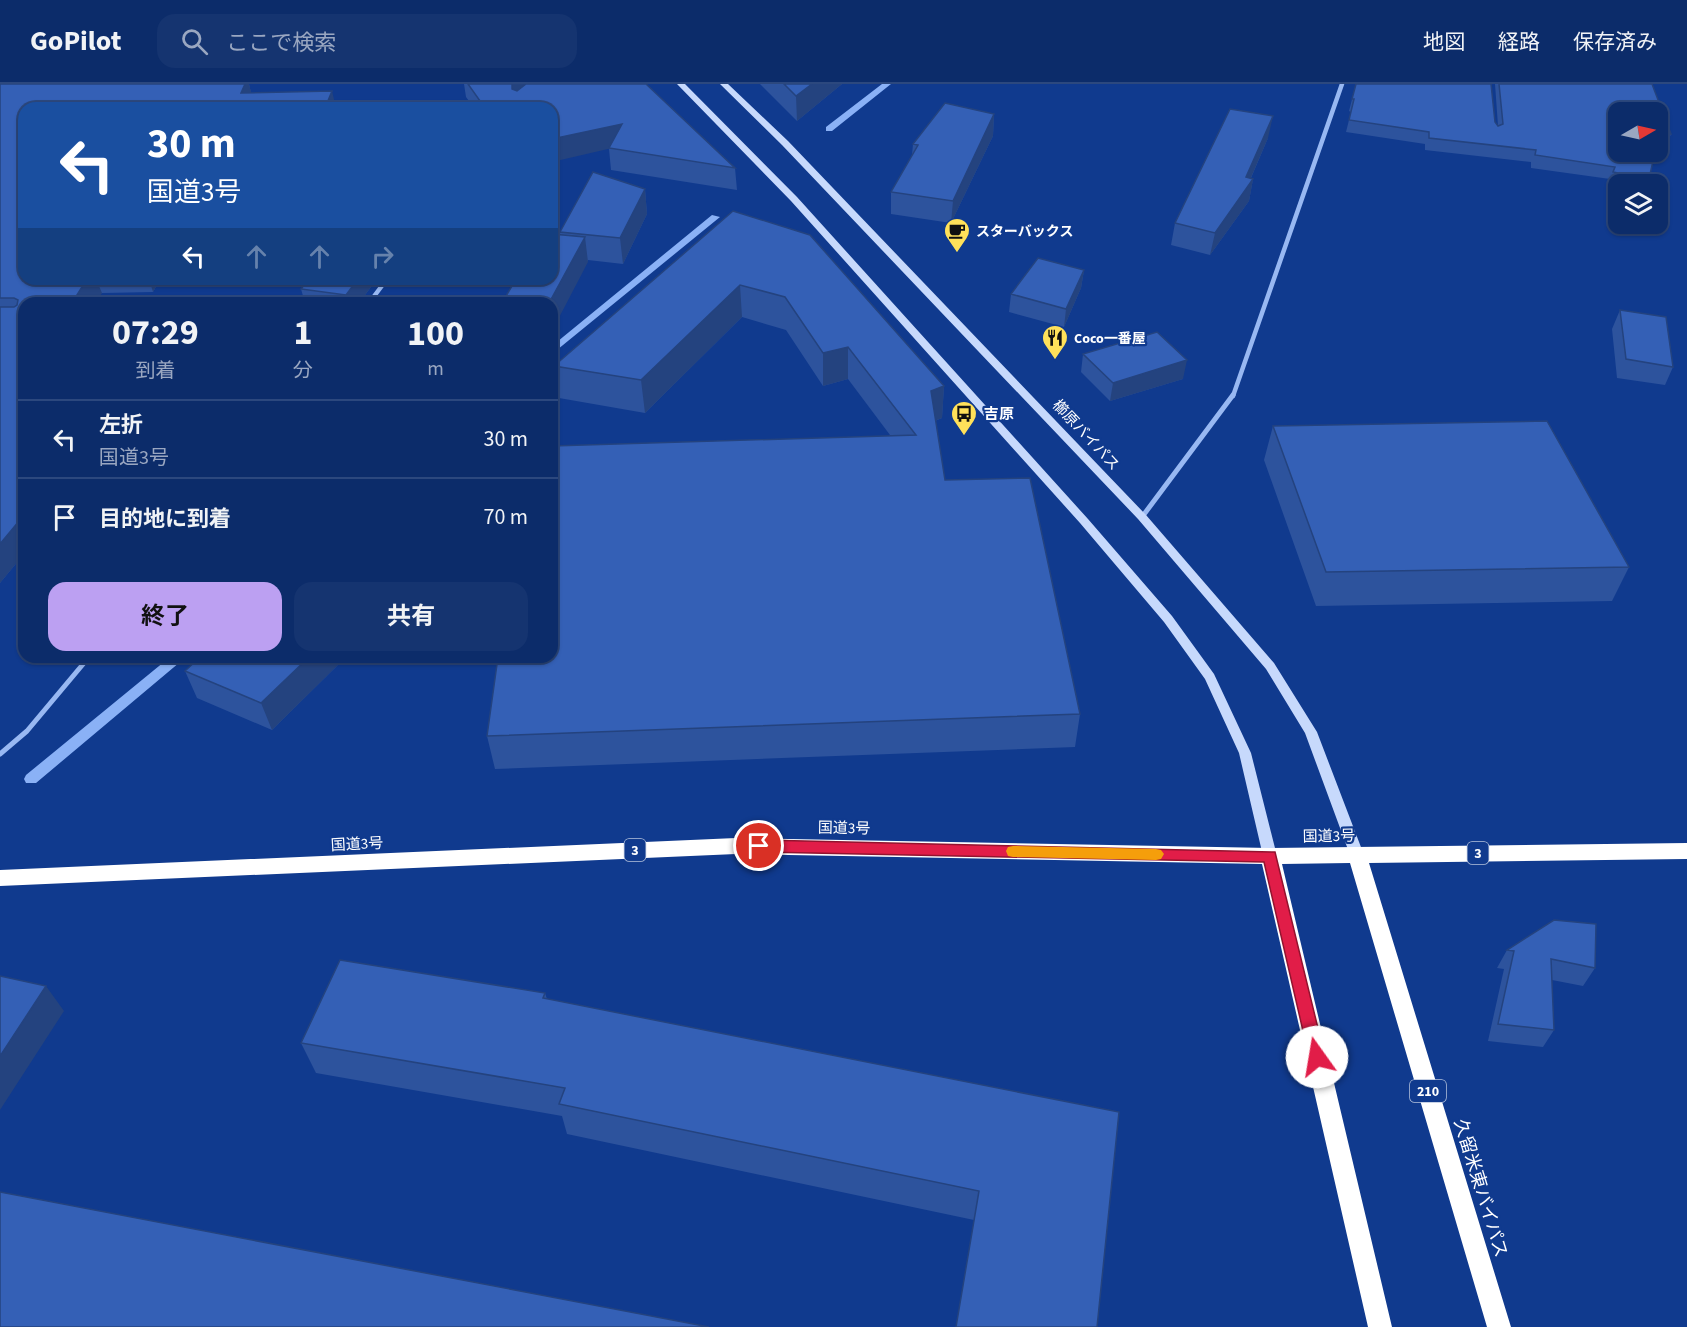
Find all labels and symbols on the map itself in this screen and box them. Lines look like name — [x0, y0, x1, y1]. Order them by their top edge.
north arrow — [1608, 102, 1668, 162]
cafe icon: スターバックス — [942, 216, 972, 254]
place label: スターバックス — [976, 222, 1073, 242]
restaurant icon: Coco一番屋 — [1040, 323, 1070, 361]
place label: Coco一番屋 — [1074, 329, 1146, 349]
street label: 櫛原バイパス — [1047, 395, 1124, 475]
bus stop icon: 吉原 — [949, 399, 979, 437]
place label: 吉原 — [984, 404, 1014, 425]
street label: 国道3号 — [818, 818, 870, 839]
pin — [733, 820, 784, 871]
street label: 国道3号 — [1303, 826, 1355, 847]
street label: 国道3号 — [330, 833, 384, 856]
road number: 3 — [624, 839, 646, 861]
road number: 3 — [1468, 842, 1488, 864]
position arrow — [1285, 1025, 1349, 1089]
road number: 210 — [1410, 1080, 1446, 1102]
street label: 久留米東バイパス — [1448, 1116, 1513, 1260]

